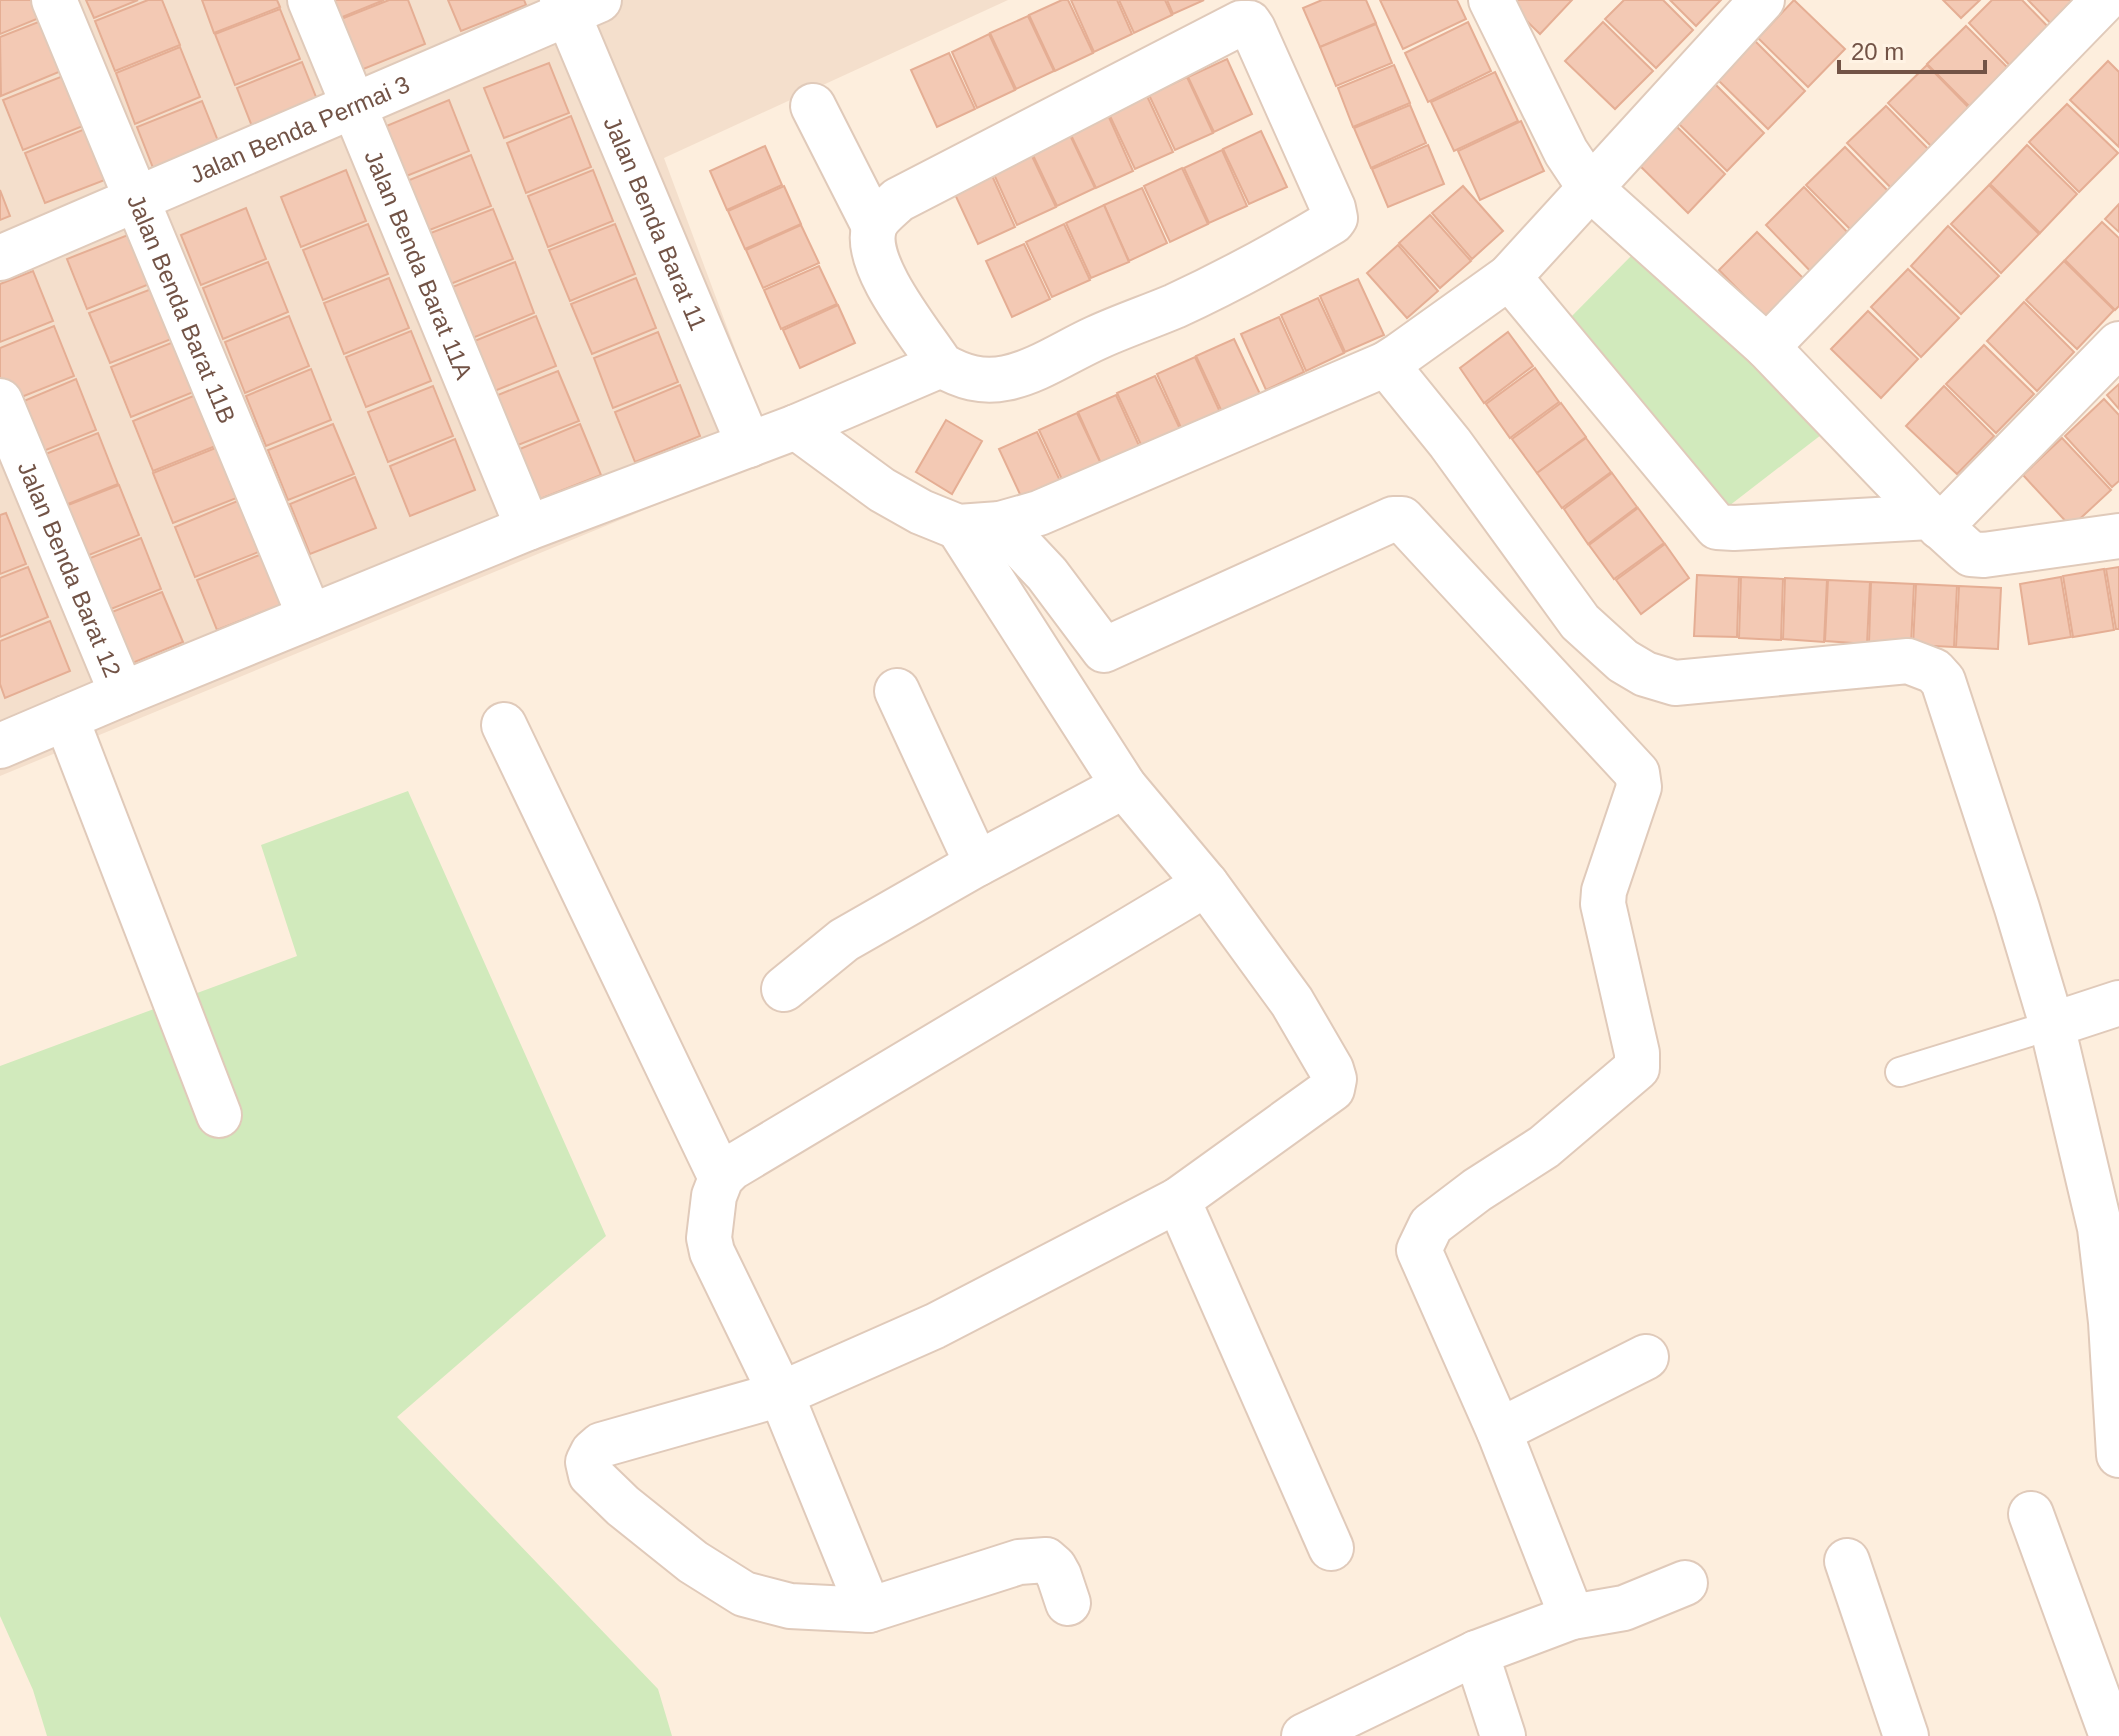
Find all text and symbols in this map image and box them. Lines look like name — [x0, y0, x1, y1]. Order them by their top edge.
scale bar — [1839, 24, 1985, 74]
text: 20 m — [1851, 38, 1904, 65]
street label: Jalan Benda Permai 3 — [186, 70, 413, 188]
street label: Jalan Benda Barat 11 — [599, 112, 713, 334]
street label: Jalan Benda Barat 11A — [360, 146, 478, 383]
street label: Jalan Benda Barat 11B — [123, 190, 241, 427]
street label: Jalan Benda Barat 12 — [13, 457, 127, 681]

